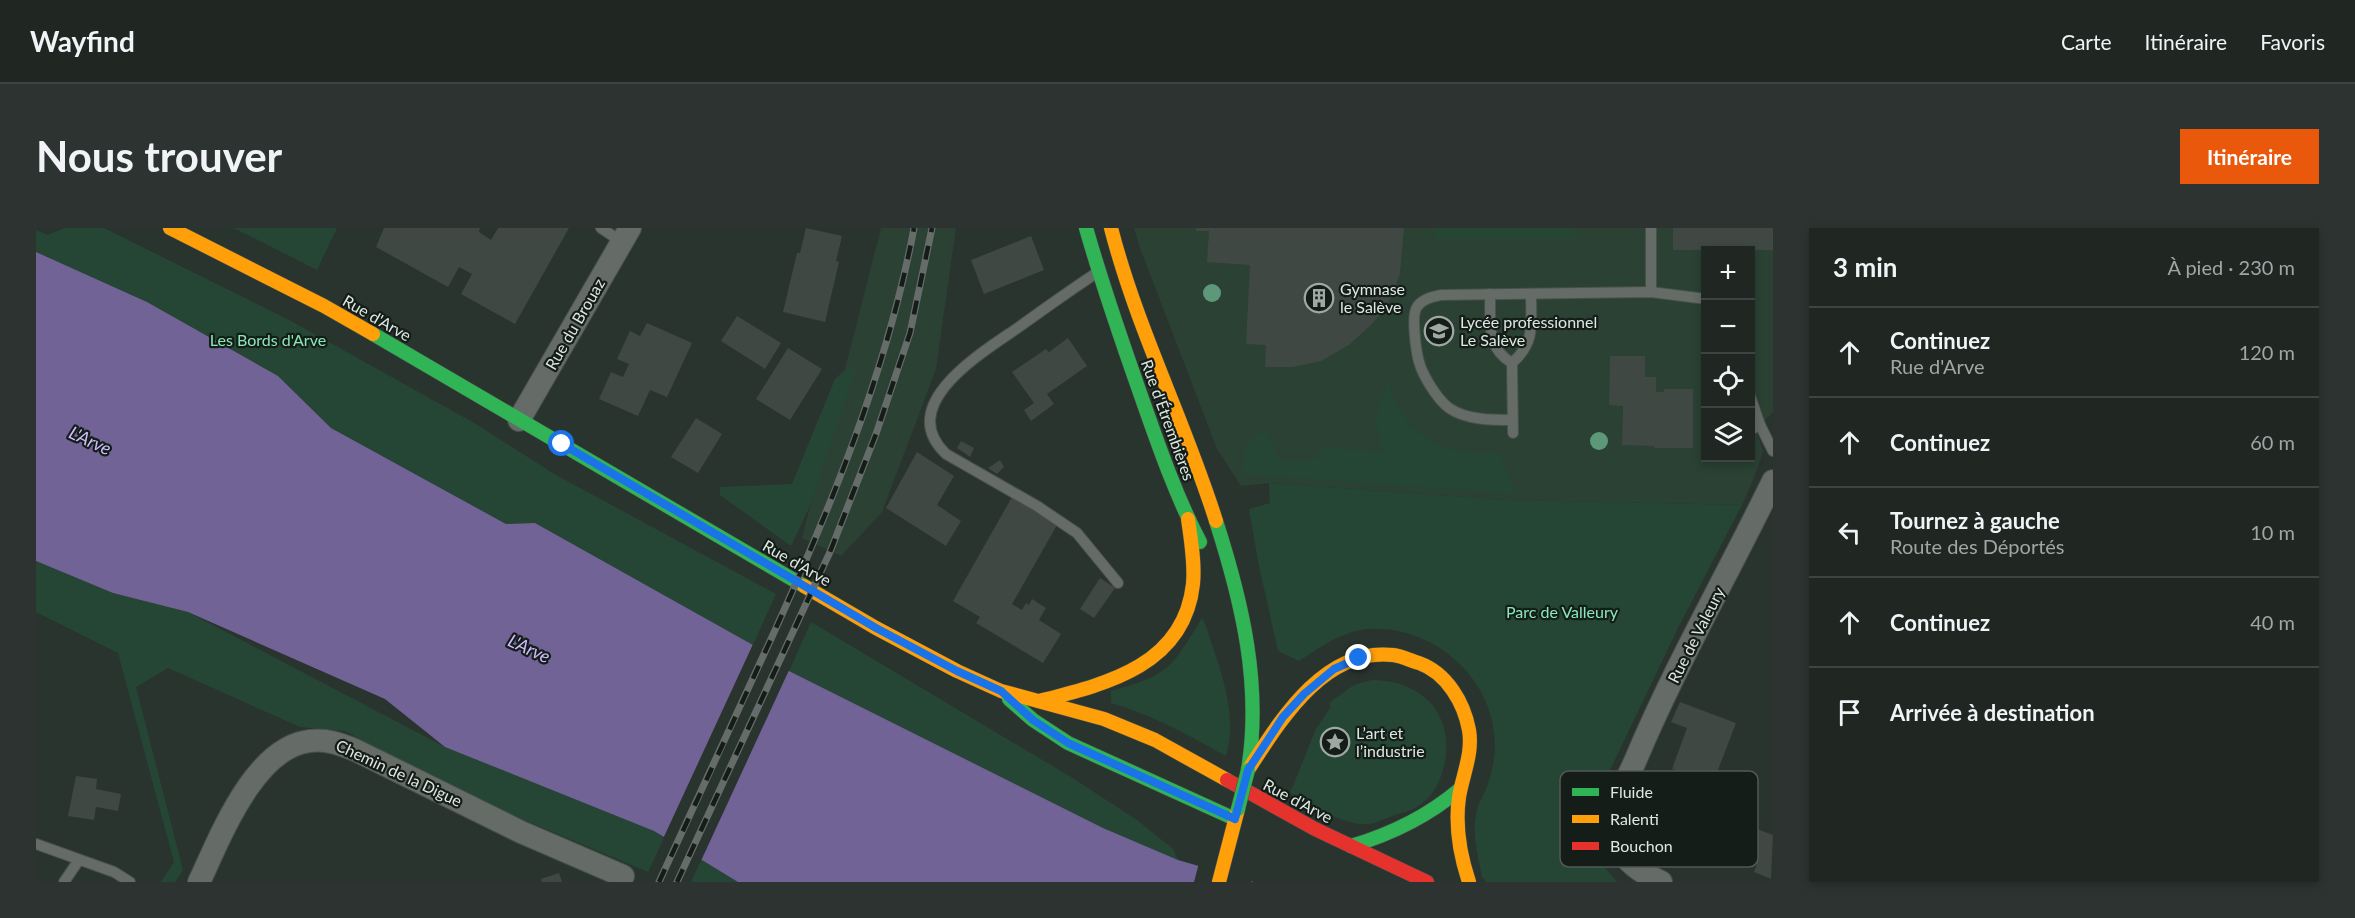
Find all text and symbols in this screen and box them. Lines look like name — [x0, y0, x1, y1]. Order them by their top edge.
text: Wayfind — [30, 24, 135, 58]
text: Carte — [2061, 29, 2112, 54]
text: Itinéraire — [2145, 29, 2227, 54]
text: Favoris — [2260, 29, 2325, 54]
button: Itinéraire — [2180, 129, 2319, 184]
text: Nous trouver — [36, 131, 282, 181]
map controls — [1701, 246, 1755, 462]
button: + — [1701, 246, 1755, 300]
text: 3 min — [1833, 251, 1897, 283]
text: À pied · 230 m — [2167, 255, 2295, 279]
street label: Rue du Brouaz — [541, 275, 608, 373]
place label: Gymnase le Salève — [1340, 279, 1405, 316]
building icon: Gymnase le Salève — [1303, 282, 1335, 314]
street label: Rue d'Arve — [340, 290, 415, 345]
button: − — [1701, 300, 1755, 354]
place label: Lycée professionnel Le Salève — [1460, 312, 1597, 349]
school or university icon: Lycée professionnel Le Salève — [1423, 315, 1455, 347]
text: Continuez — [1890, 327, 1990, 354]
park label: Les Bords d'Arve — [210, 330, 326, 349]
icon: ahead — [1833, 336, 1866, 369]
text: 120 m — [2239, 340, 2295, 364]
button: locate — [1701, 354, 1755, 408]
text: Rue d'Arve — [1890, 354, 1984, 378]
street label: Rue d'Étrembières — [1138, 357, 1199, 483]
button: layers — [1701, 408, 1755, 462]
water label: L'Arve — [66, 421, 115, 459]
icon: ahead — [1833, 426, 1866, 459]
text: Continuez — [1890, 429, 1990, 456]
route start — [548, 430, 574, 456]
text: 60 m — [2250, 430, 2295, 454]
text: Tournez à gauche — [1890, 507, 2060, 534]
icon: left — [1833, 516, 1866, 549]
text: 10 m — [2250, 520, 2295, 544]
text: Route des Déportés — [1890, 534, 2065, 558]
street label: Rue d'Arve — [760, 535, 835, 590]
street label: Rue de Valeury — [1663, 583, 1728, 686]
park label: Parc de Valleury — [1506, 602, 1619, 621]
icon: ahead — [1833, 606, 1866, 639]
text: Continuez — [1890, 609, 1990, 636]
text: 40 m — [2250, 610, 2295, 634]
water label: L'Arve — [505, 629, 554, 667]
route end — [1345, 644, 1371, 670]
icon: arrive — [1833, 696, 1866, 729]
text: Arrivée à destination — [1890, 699, 2095, 726]
place label: L’art et l’industrie — [1356, 723, 1425, 760]
place icon: L’art et l’industrie — [1319, 726, 1351, 758]
street label: Chemin de la Digue — [333, 735, 465, 810]
legend — [1560, 771, 1758, 867]
street label: Rue d'Arve — [1260, 774, 1336, 827]
text: Fluide — [1610, 782, 1653, 801]
text: Ralenti — [1610, 809, 1659, 828]
text: Bouchon — [1610, 836, 1673, 855]

